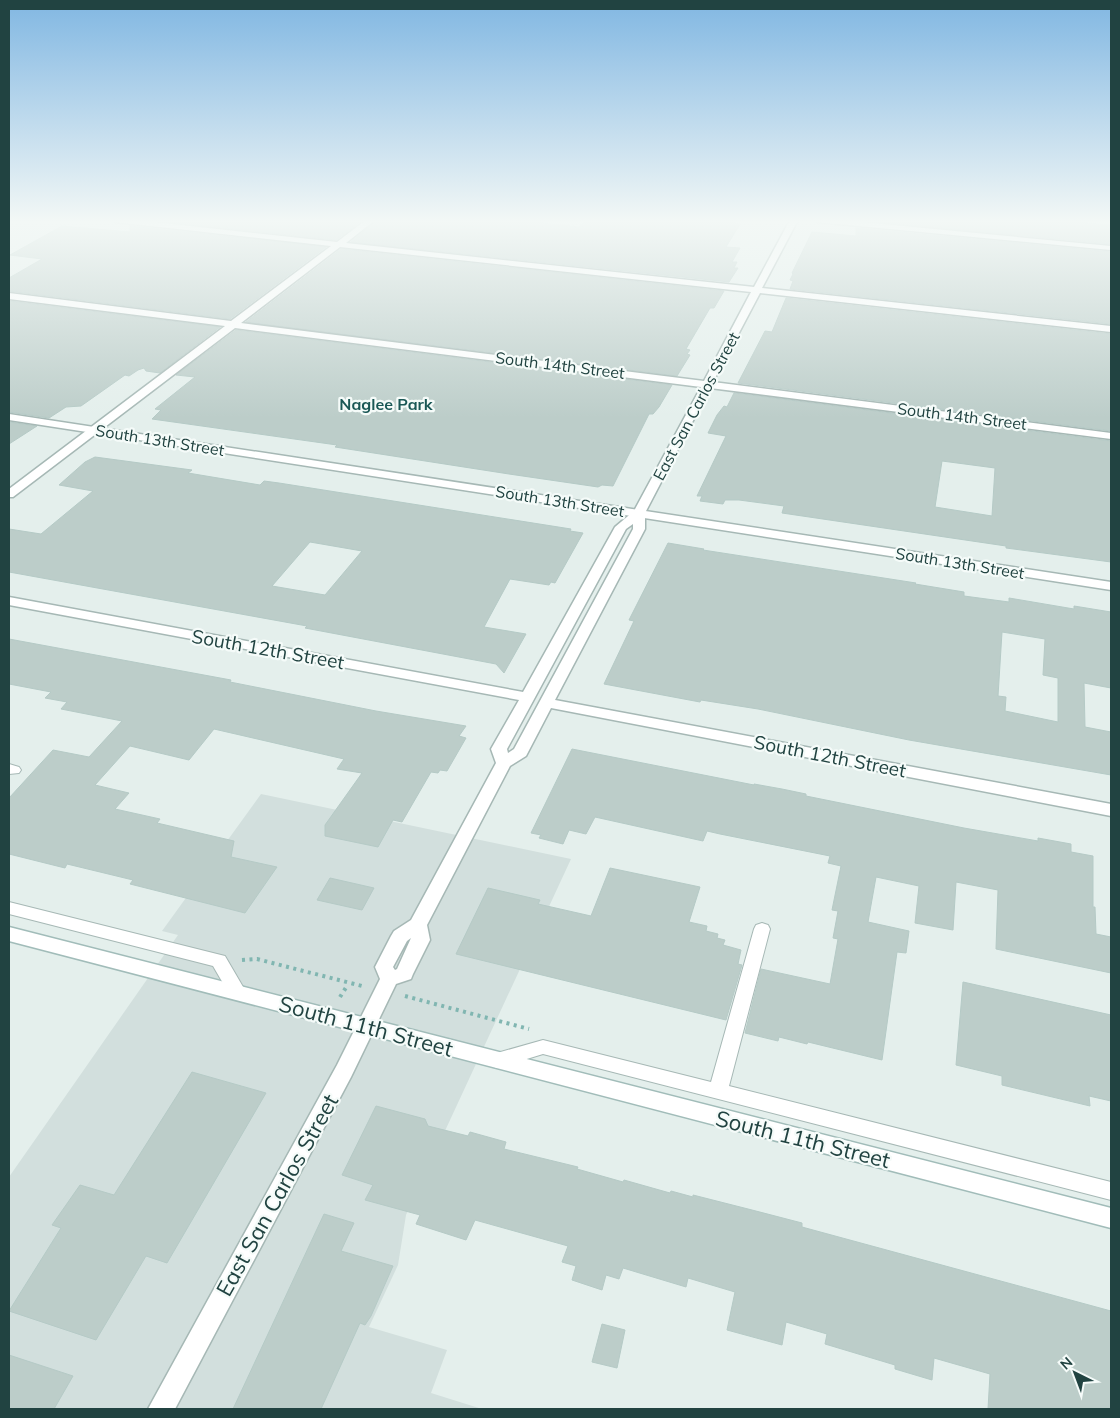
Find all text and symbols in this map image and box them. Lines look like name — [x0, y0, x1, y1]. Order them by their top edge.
street label: East San Carlos Street — [648, 328, 744, 484]
street label: South 14th Street — [494, 347, 626, 383]
district label: Naglee Park — [339, 394, 434, 414]
street label: South 14th Street — [896, 398, 1028, 434]
street label: South 13th Street — [94, 420, 226, 460]
street label: South 13th Street — [494, 481, 626, 521]
street label: South 13th Street — [894, 543, 1026, 583]
street label: South 12th Street — [190, 624, 346, 674]
street label: South 12th Street — [752, 729, 908, 783]
street label: South 11th Street — [276, 989, 456, 1063]
street label: East San Carlos Street — [210, 1089, 344, 1301]
street label: South 11th Street — [713, 1104, 893, 1174]
north arrow — [1050, 1348, 1100, 1398]
text: N — [1056, 1353, 1076, 1374]

